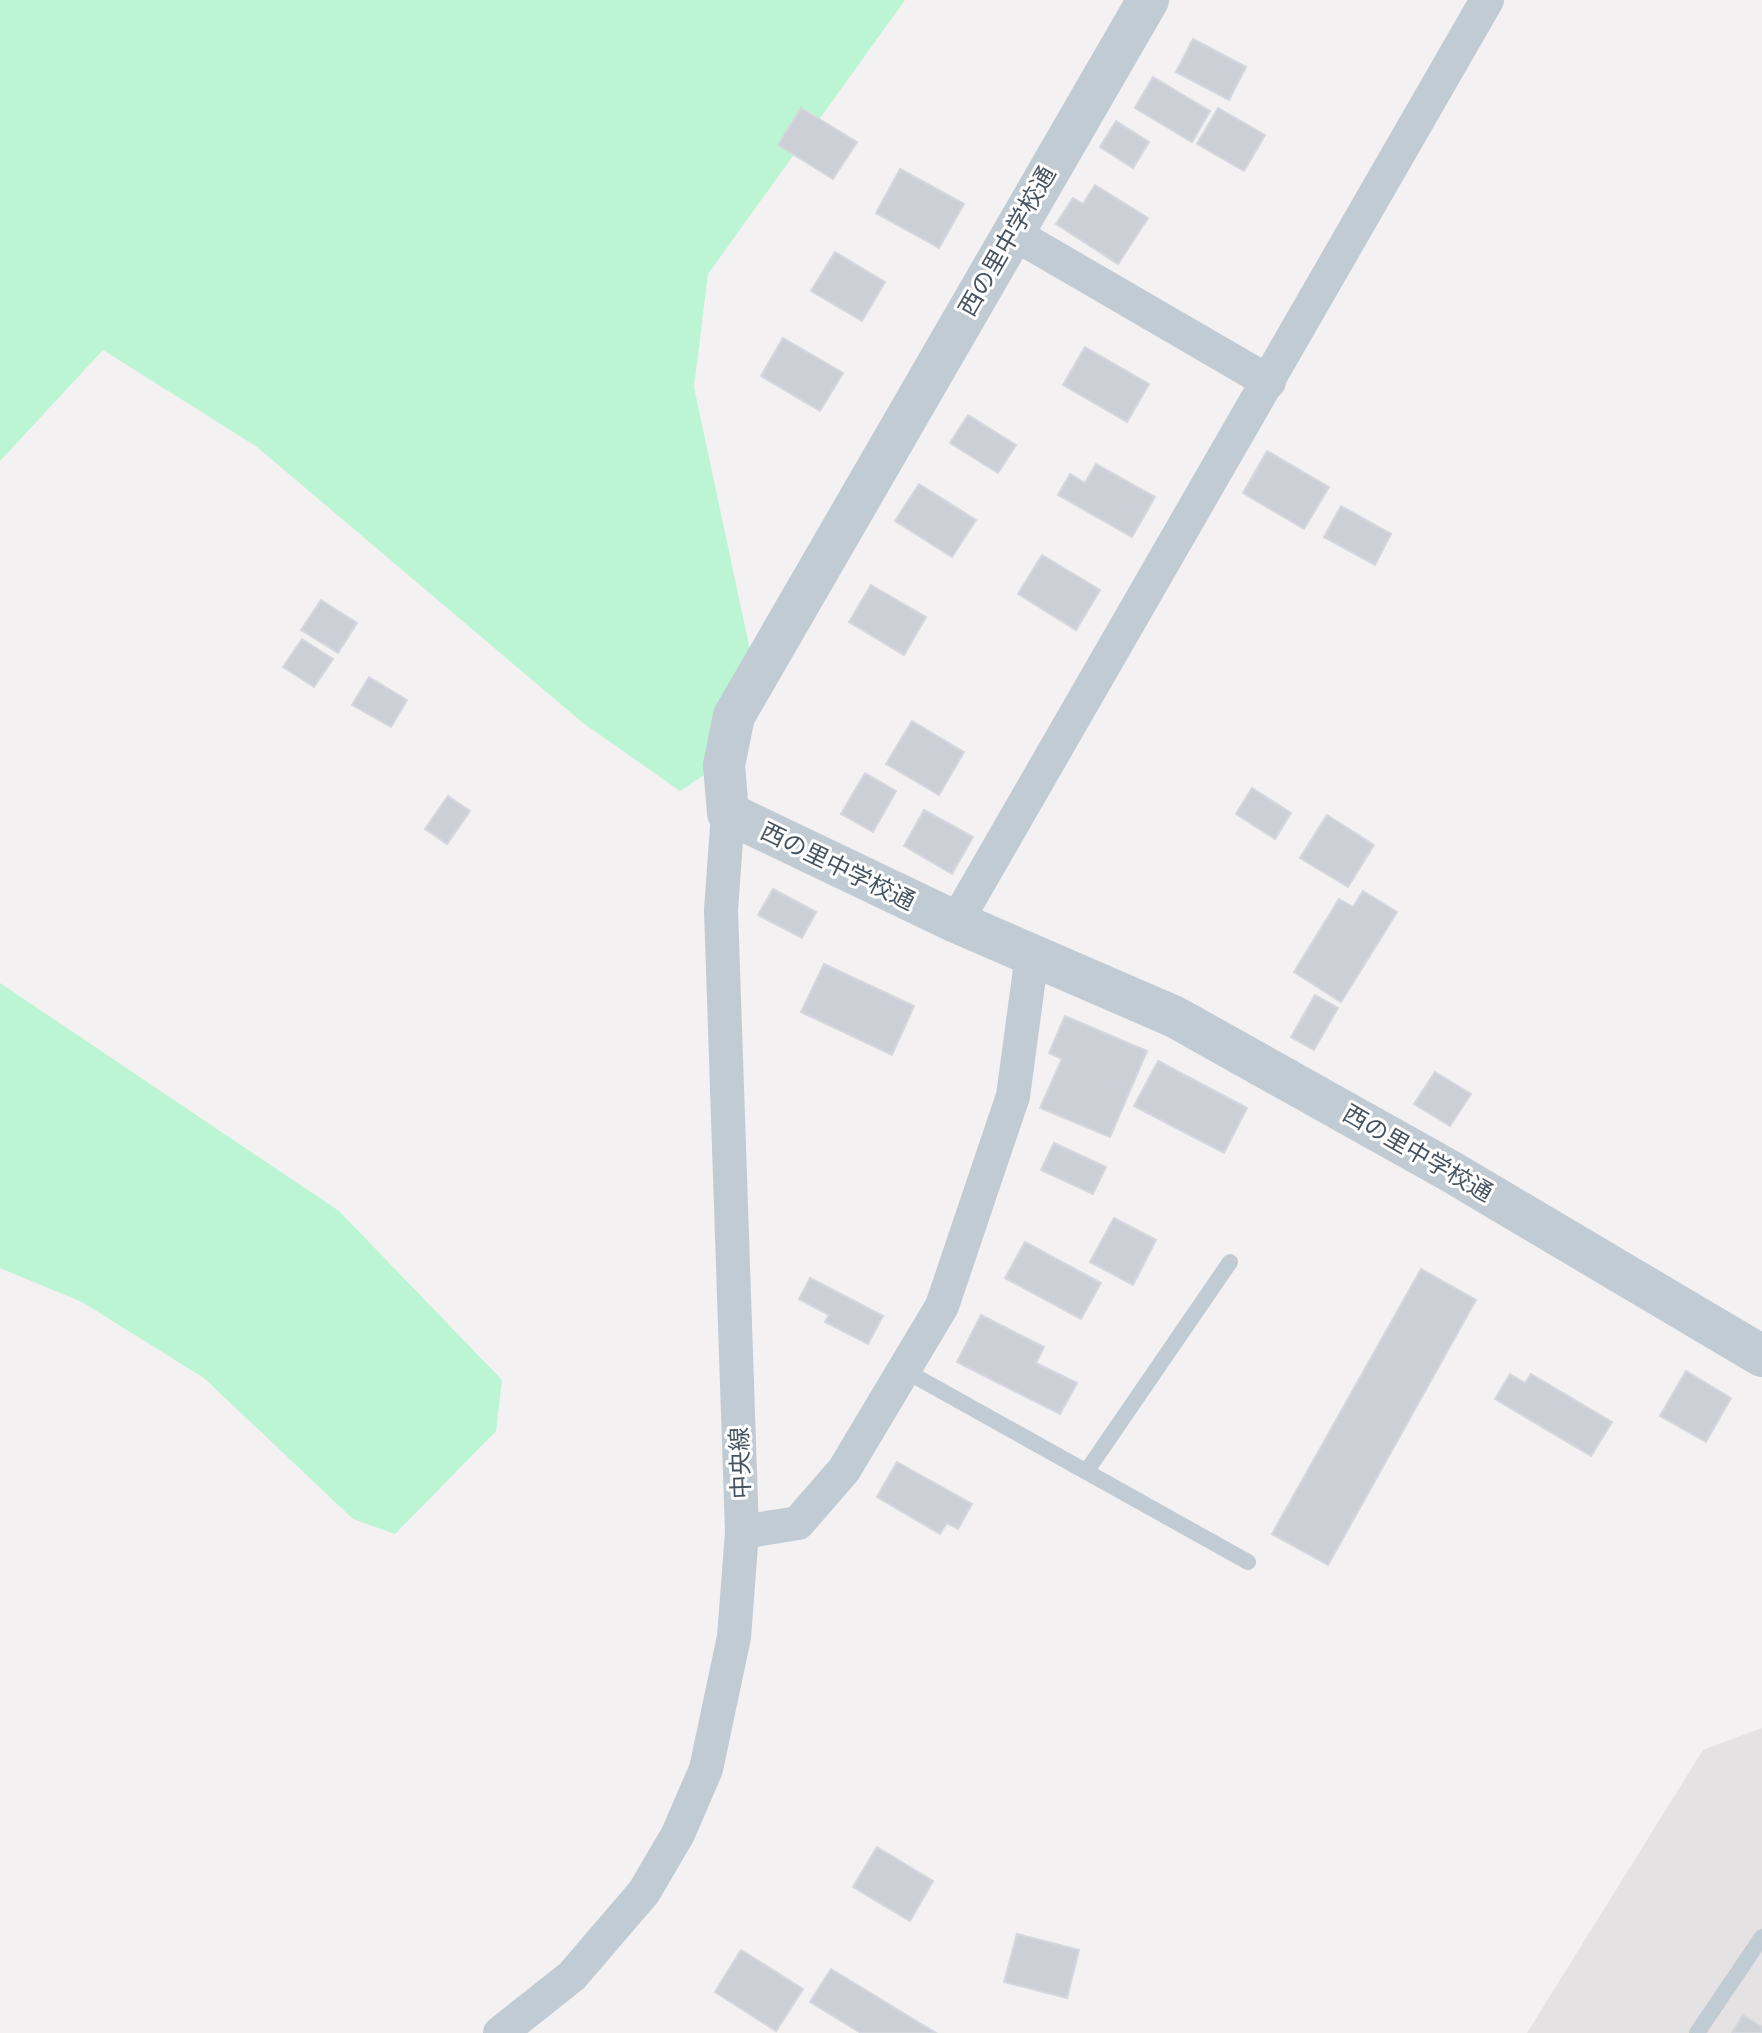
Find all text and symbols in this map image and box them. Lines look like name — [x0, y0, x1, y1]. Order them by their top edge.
street label: 西の里中学校通 — [952, 161, 1062, 321]
street label: 西の里中学校通 — [756, 816, 920, 916]
street label: 西の里中学校通 — [1338, 1098, 1498, 1208]
street label: 中央線 — [724, 1427, 756, 1499]

